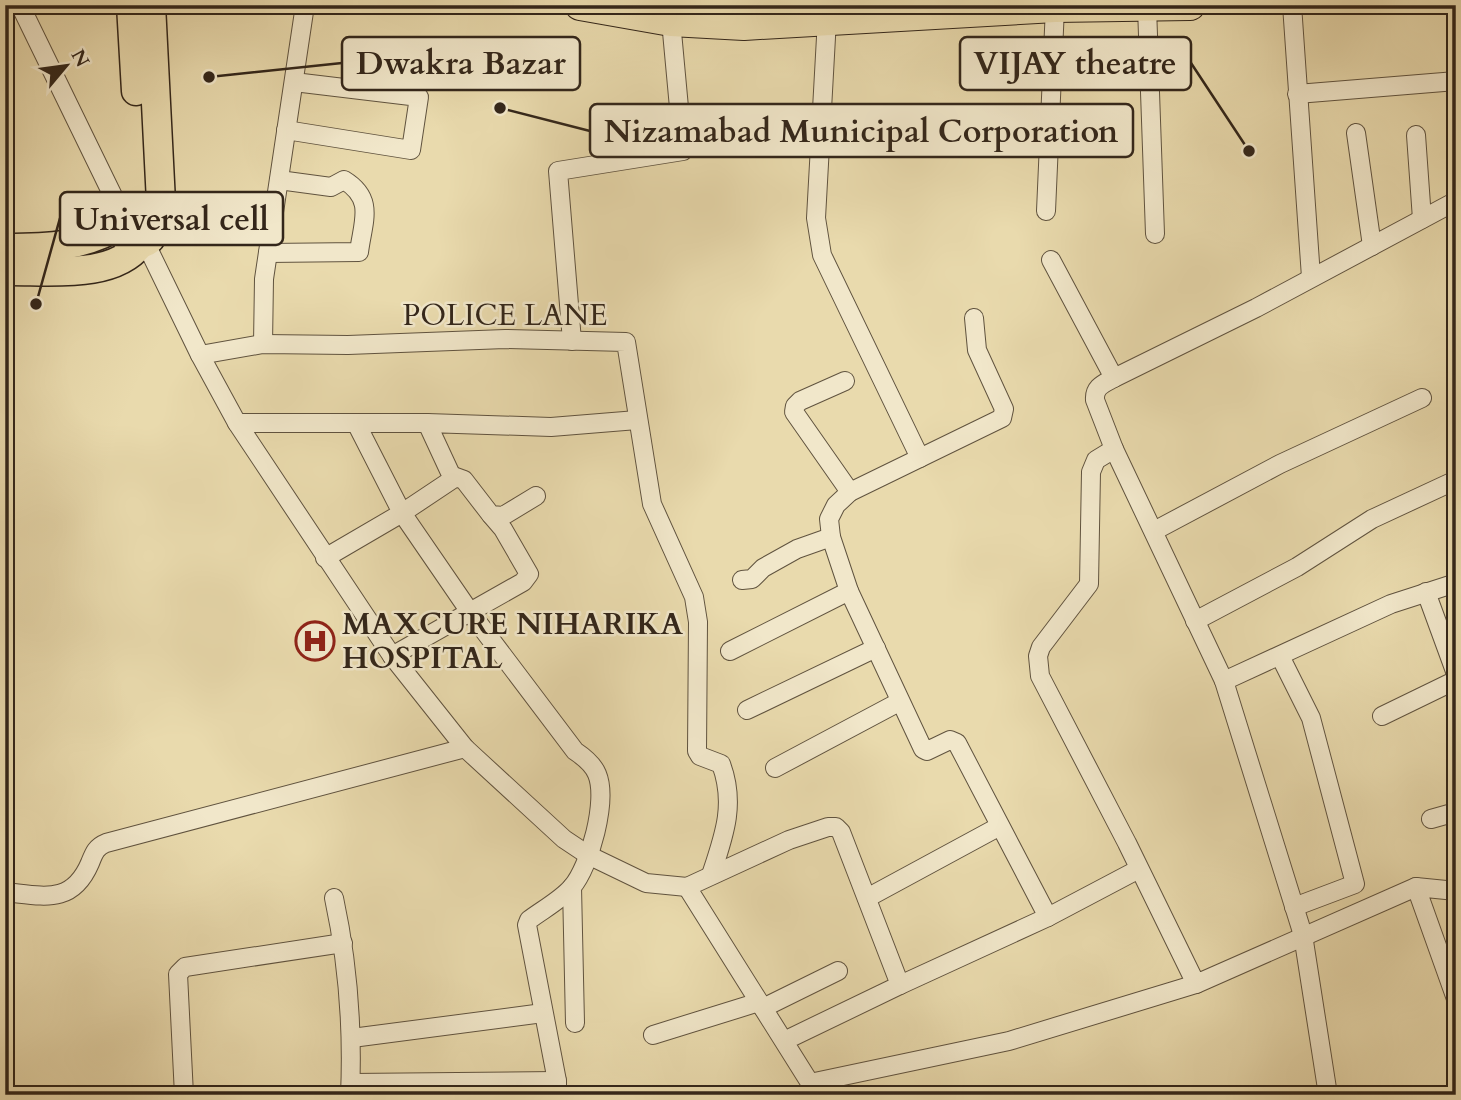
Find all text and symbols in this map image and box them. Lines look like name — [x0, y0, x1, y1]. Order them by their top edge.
north arrow — [32, 32, 102, 102]
callout: Dwakra Bazar — [342, 37, 580, 90]
callout: VIJAY theatre — [960, 37, 1191, 90]
text: Dwakra Bazar — [356, 42, 566, 86]
text: VIJAY theatre — [973, 42, 1177, 86]
text: N — [65, 45, 96, 72]
callout: Nizamabad Municipal Corporation — [590, 104, 1133, 157]
text: Nizamabad Municipal Corporation — [604, 110, 1119, 154]
callout: Universal cell — [60, 192, 283, 245]
text: Universal cell — [73, 198, 269, 242]
street label: POLICE LANE — [402, 295, 608, 336]
place label: MAXCURE NIHARIKA HOSPITAL — [342, 604, 684, 679]
hospital icon: MAXCURE NIHARIKA HOSPITAL — [294, 620, 336, 662]

